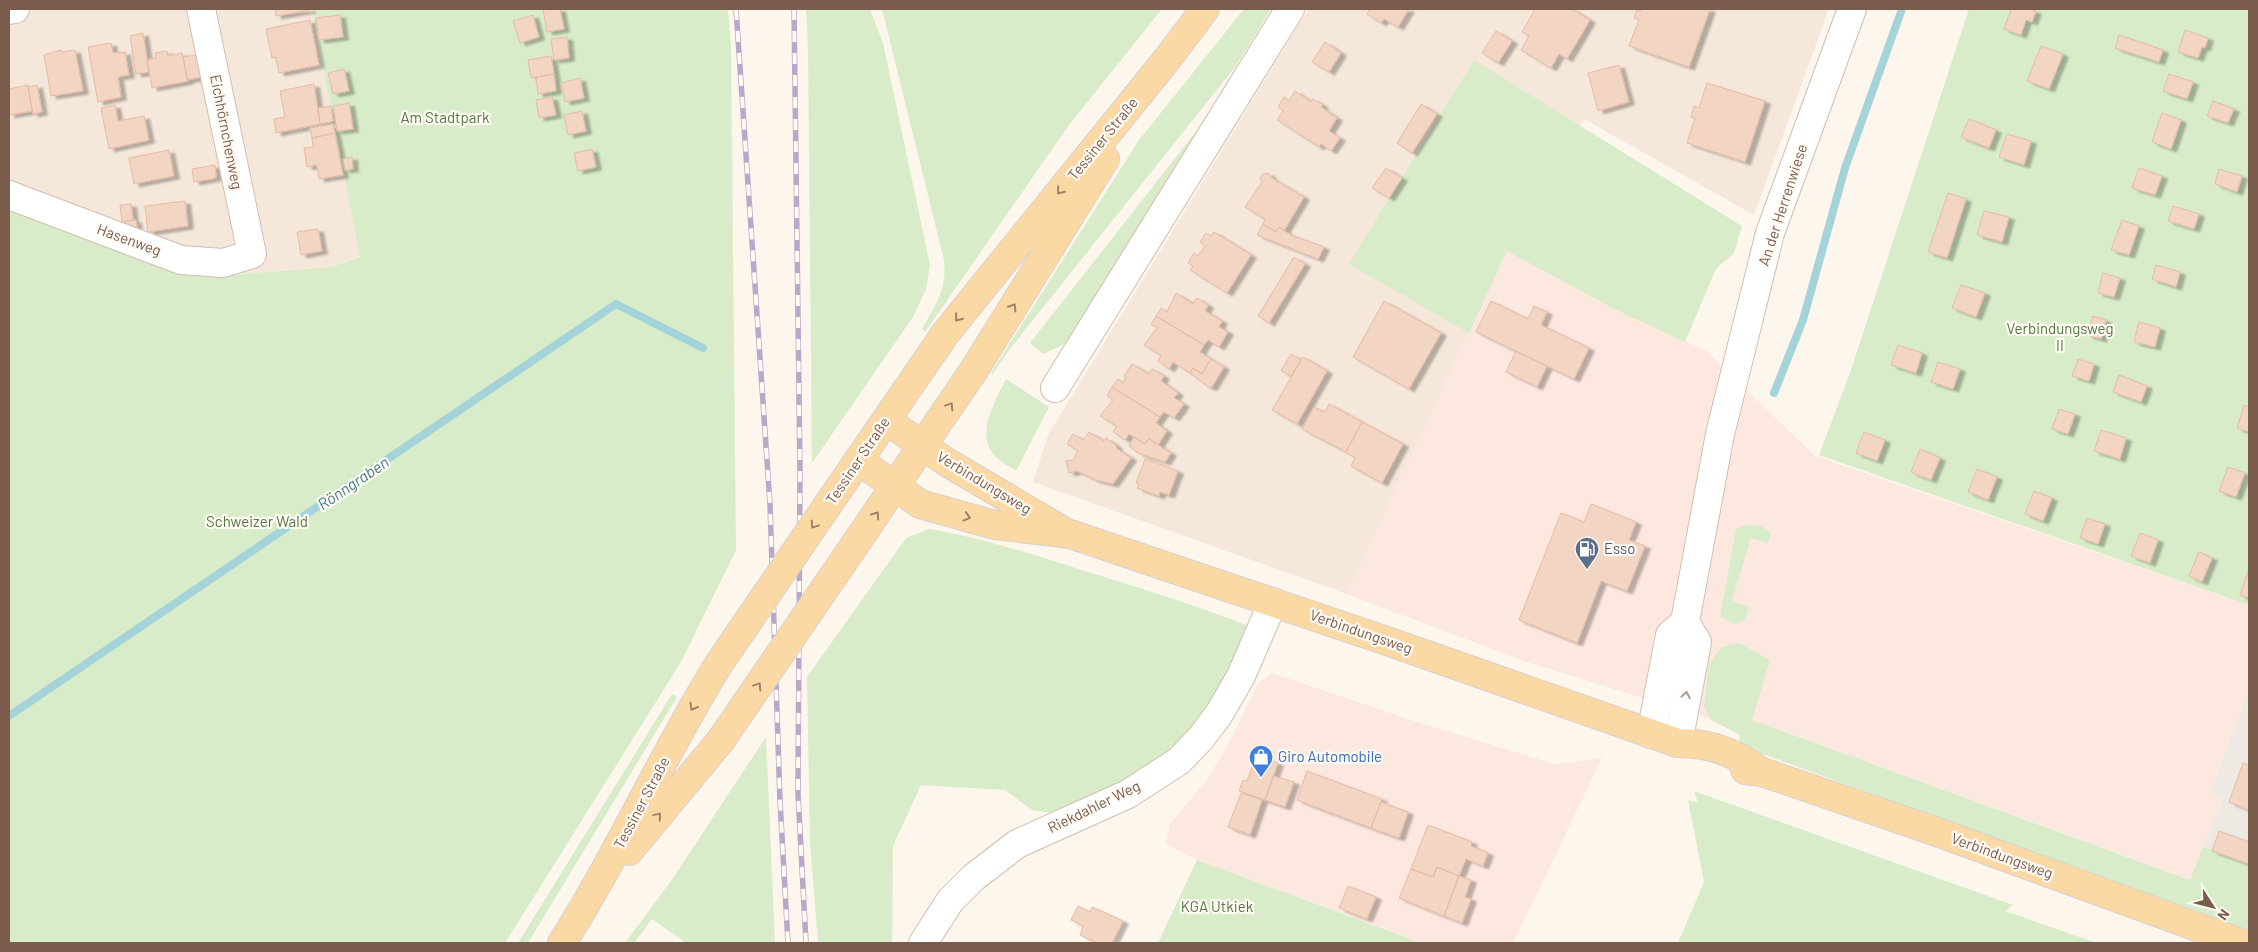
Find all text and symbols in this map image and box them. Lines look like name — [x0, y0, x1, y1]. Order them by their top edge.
street label: Eichhörnchenweg — [207, 73, 247, 191]
street label: Tessiner Straße — [1063, 93, 1141, 183]
park label: Am Stadtpark — [401, 108, 490, 126]
street label: An der Herrenwiese — [1754, 141, 1810, 268]
one-way arrow — [1057, 186, 1066, 195]
street label: Hasenweg — [95, 219, 164, 259]
one-way arrow — [1007, 304, 1017, 313]
one-way arrow — [956, 312, 964, 321]
park label: Verbindungsweg II — [2006, 319, 2114, 354]
one-way arrow — [944, 402, 954, 411]
street label: Tessiner Straße — [821, 413, 893, 508]
street label: Verbindungsweg — [934, 447, 1035, 517]
water label: Rönngraben — [314, 452, 392, 513]
one-way arrow — [870, 511, 879, 521]
park label: Schweizer Wald — [206, 512, 308, 530]
one-way arrow — [962, 512, 971, 522]
one-way arrow — [811, 519, 820, 529]
fuel station icon: Esso — [1574, 536, 1600, 570]
place label: Esso — [1604, 539, 1635, 557]
street label: Verbindungsweg — [1308, 605, 1415, 657]
one-way arrow — [752, 682, 761, 692]
one-way arrow — [1681, 690, 1691, 699]
one-way arrow — [689, 701, 699, 710]
shop icon: Giro Automobile — [1248, 744, 1274, 778]
place label: Giro Automobile — [1278, 747, 1382, 765]
street label: Tessiner Straße — [609, 754, 673, 852]
street label: Riekdahler Weg — [1044, 776, 1143, 836]
one-way arrow — [652, 813, 661, 822]
street label: Verbindungsweg — [1949, 828, 2056, 882]
north arrow — [2188, 882, 2238, 932]
park label: KGA Utkiek — [1181, 897, 1254, 915]
text: N — [2214, 906, 2234, 924]

